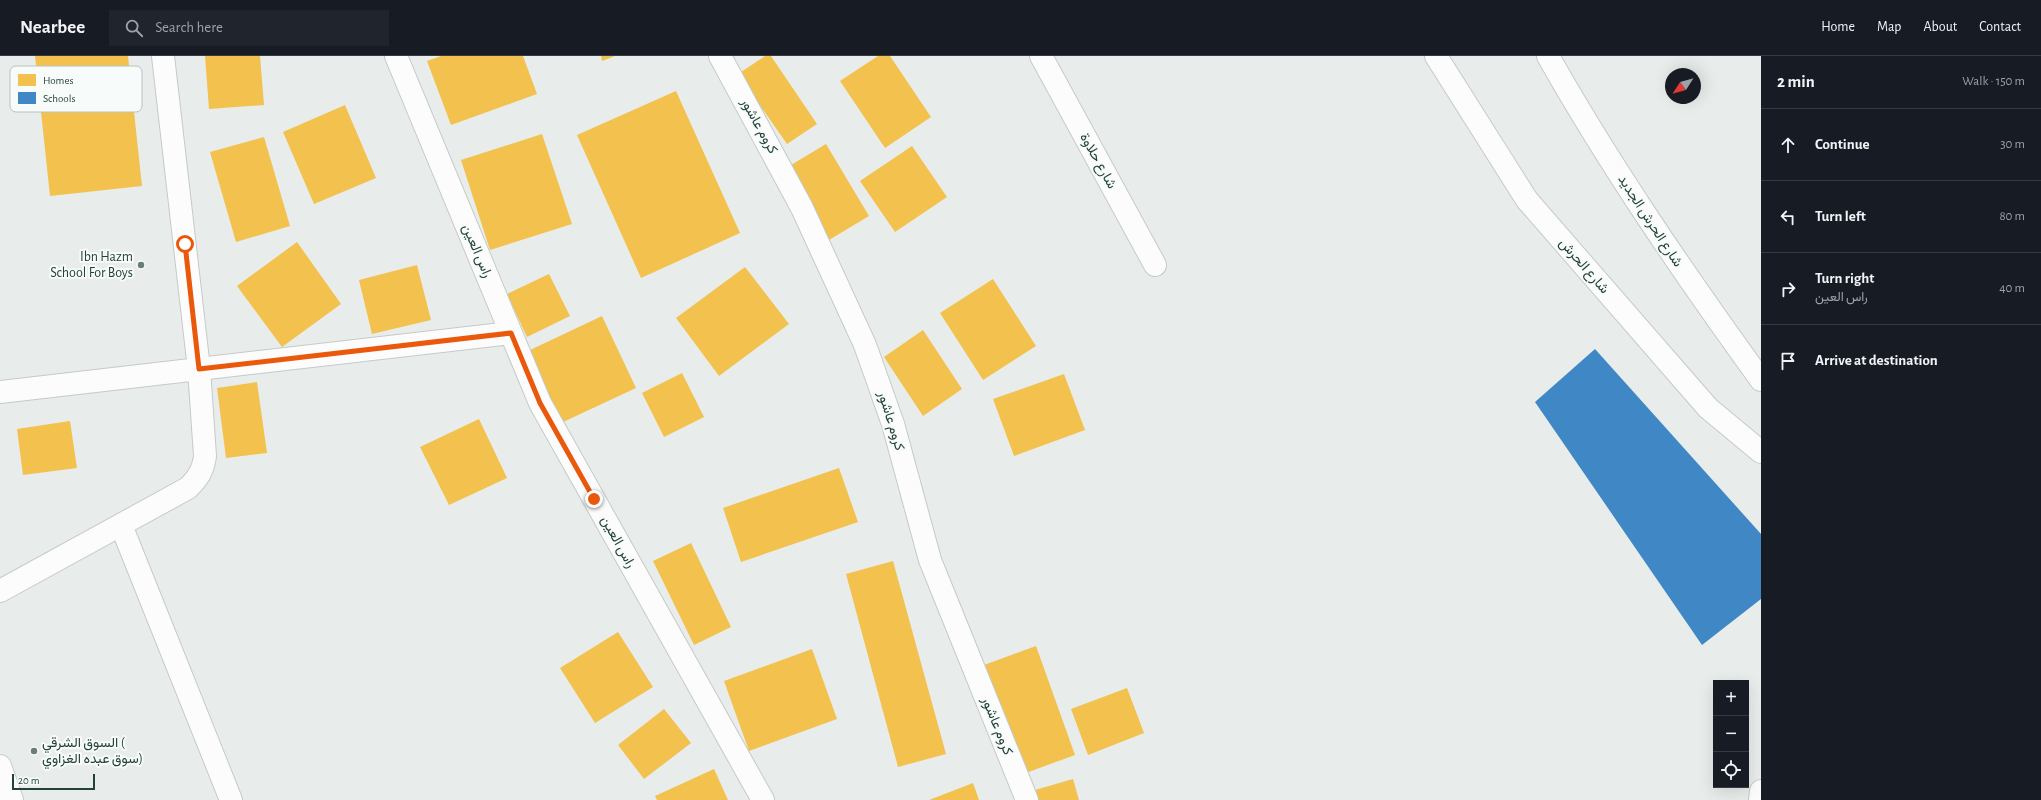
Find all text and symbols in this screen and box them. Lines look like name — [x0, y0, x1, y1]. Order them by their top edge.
search box — [109, 10, 389, 46]
icon: search — [123, 17, 145, 39]
text: Nearbee — [20, 18, 85, 37]
text: Search here — [155, 20, 223, 35]
text: Home — [1821, 20, 1855, 34]
text: Map — [1877, 20, 1901, 34]
text: About — [1923, 20, 1957, 34]
text: Contact — [1979, 20, 2021, 34]
legend — [10, 66, 142, 112]
north arrow — [1665, 68, 1701, 104]
text: 2 min — [1777, 73, 1815, 90]
text: Homes — [43, 75, 74, 86]
text: Walk · 150 m — [1962, 75, 2025, 88]
text: Schools — [43, 93, 76, 104]
street label: كروم عاشور — [737, 95, 780, 157]
street label: شارع حلاوة — [1074, 131, 1119, 193]
icon: ahead — [1777, 134, 1799, 156]
text: Continue — [1815, 137, 1870, 152]
text: 30 m — [2000, 138, 2025, 151]
street label: شارع الحرش الجديد — [1613, 173, 1685, 271]
icon: left — [1777, 206, 1799, 228]
text: Turn left — [1815, 209, 1866, 224]
text: 80 m — [1999, 210, 2025, 223]
street label: راس العين — [459, 222, 495, 280]
route start — [176, 235, 194, 253]
street label: شارع الحرش — [1554, 236, 1612, 298]
place label: Ibn Hazm School For Boys — [50, 250, 133, 280]
marker: Ibn Hazm School For Boys — [136, 260, 146, 270]
text: Turn right — [1815, 271, 1874, 286]
icon: right — [1777, 278, 1799, 300]
text: 40 m — [1999, 282, 2025, 295]
text: راس العين — [1815, 291, 1868, 304]
icon: arrive — [1777, 350, 1799, 372]
text: Arrive at destination — [1815, 353, 1938, 368]
street label: كروم عاشور — [874, 389, 907, 453]
route end — [585, 490, 603, 508]
street label: راس العين — [597, 514, 638, 571]
map controls — [1713, 680, 1749, 788]
button: + — [1713, 680, 1749, 716]
street label: كروم عاشور — [978, 694, 1015, 757]
button: − — [1713, 716, 1749, 752]
place label: السوق الشرقي ( سوق عبده الغزاوي) — [42, 736, 143, 770]
marker: السوق الشرقي ( سوق عبده الغزاوي) — [29, 746, 39, 756]
button: locate — [1713, 752, 1749, 788]
scale bar — [12, 772, 95, 791]
text: 20 m — [18, 775, 39, 786]

